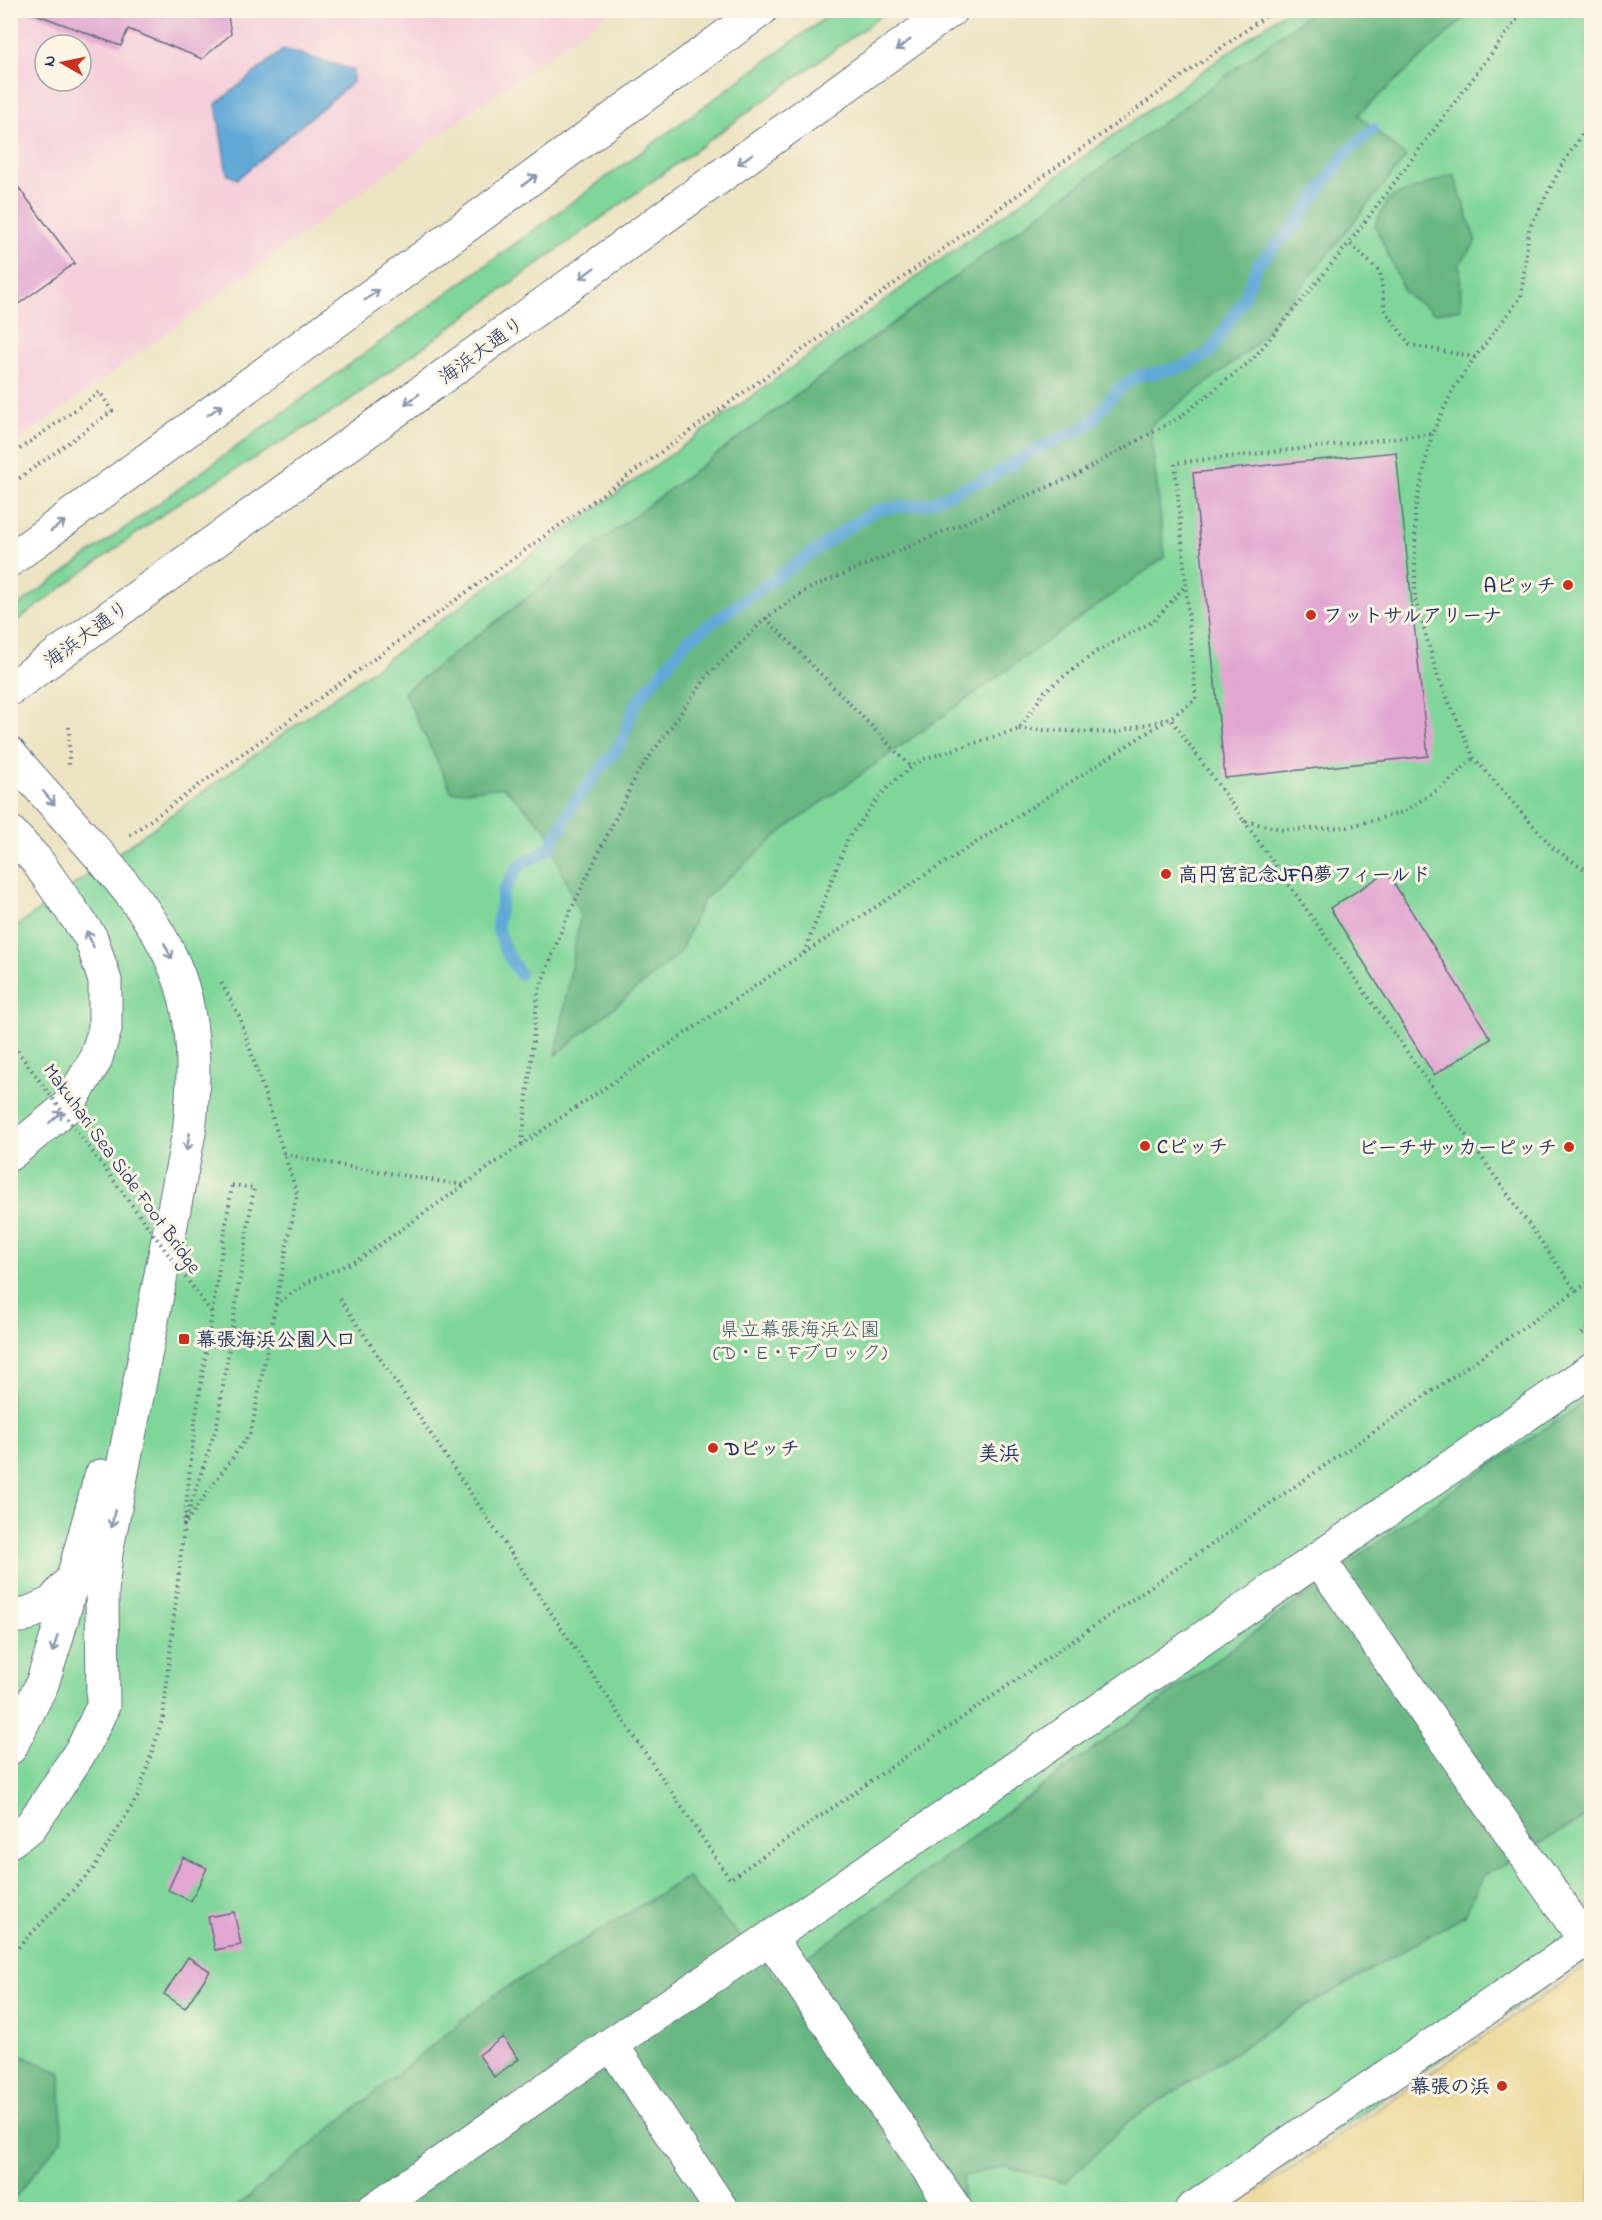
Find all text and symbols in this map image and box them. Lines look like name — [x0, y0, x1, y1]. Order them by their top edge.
north arrow — [33, 33, 93, 93]
one-way arrow — [896, 39, 912, 51]
text: N — [37, 54, 63, 68]
one-way arrow — [738, 153, 754, 165]
one-way arrow — [521, 174, 537, 186]
one-way arrow — [579, 267, 595, 279]
one-way arrow — [364, 289, 380, 301]
street label: 海浜大通り — [433, 311, 531, 393]
one-way arrow — [404, 393, 420, 405]
one-way arrow — [207, 404, 223, 417]
one-way arrow — [49, 519, 65, 532]
place label: Aピッチ — [1484, 573, 1556, 602]
marker: Aピッチ — [1561, 578, 1575, 592]
street label: 海浜大通り — [38, 595, 136, 677]
place label: フットサルアリーナ — [1323, 603, 1502, 632]
marker: フットサルアリーナ — [1304, 608, 1318, 622]
one-way arrow — [42, 790, 56, 805]
place label: 高円宮記念JFA夢フィールド — [1178, 862, 1431, 891]
marker: 高円宮記念JFA夢フィールド — [1159, 867, 1173, 881]
one-way arrow — [84, 931, 96, 949]
one-way arrow — [163, 942, 174, 960]
street label: Makuhari Sea Side Foot Bridge — [34, 1058, 207, 1281]
one-way arrow — [48, 1110, 63, 1124]
one-way arrow — [182, 1132, 193, 1152]
place label: Cピッチ — [1157, 1134, 1228, 1163]
place label: ビーチサッカーピッチ — [1358, 1135, 1557, 1164]
marker: Cピッチ — [1138, 1139, 1152, 1153]
marker: ビーチサッカーピッチ — [1562, 1140, 1576, 1154]
park label: 県立幕張海浜公園 (D・E・Fブロック) — [713, 1317, 887, 1369]
place label: 幕張海浜公園入口 — [196, 1327, 356, 1356]
marker: 幕張海浜公園入口 — [177, 1332, 191, 1346]
place label: Dピッチ — [724, 1436, 800, 1465]
district label: 美浜 — [978, 1440, 1020, 1470]
marker: Dピッチ — [706, 1441, 720, 1455]
one-way arrow — [107, 1509, 118, 1528]
one-way arrow — [49, 1634, 60, 1653]
place label: 幕張の浜 — [1410, 2074, 1490, 2103]
marker: 幕張の浜 — [1495, 2079, 1509, 2093]

